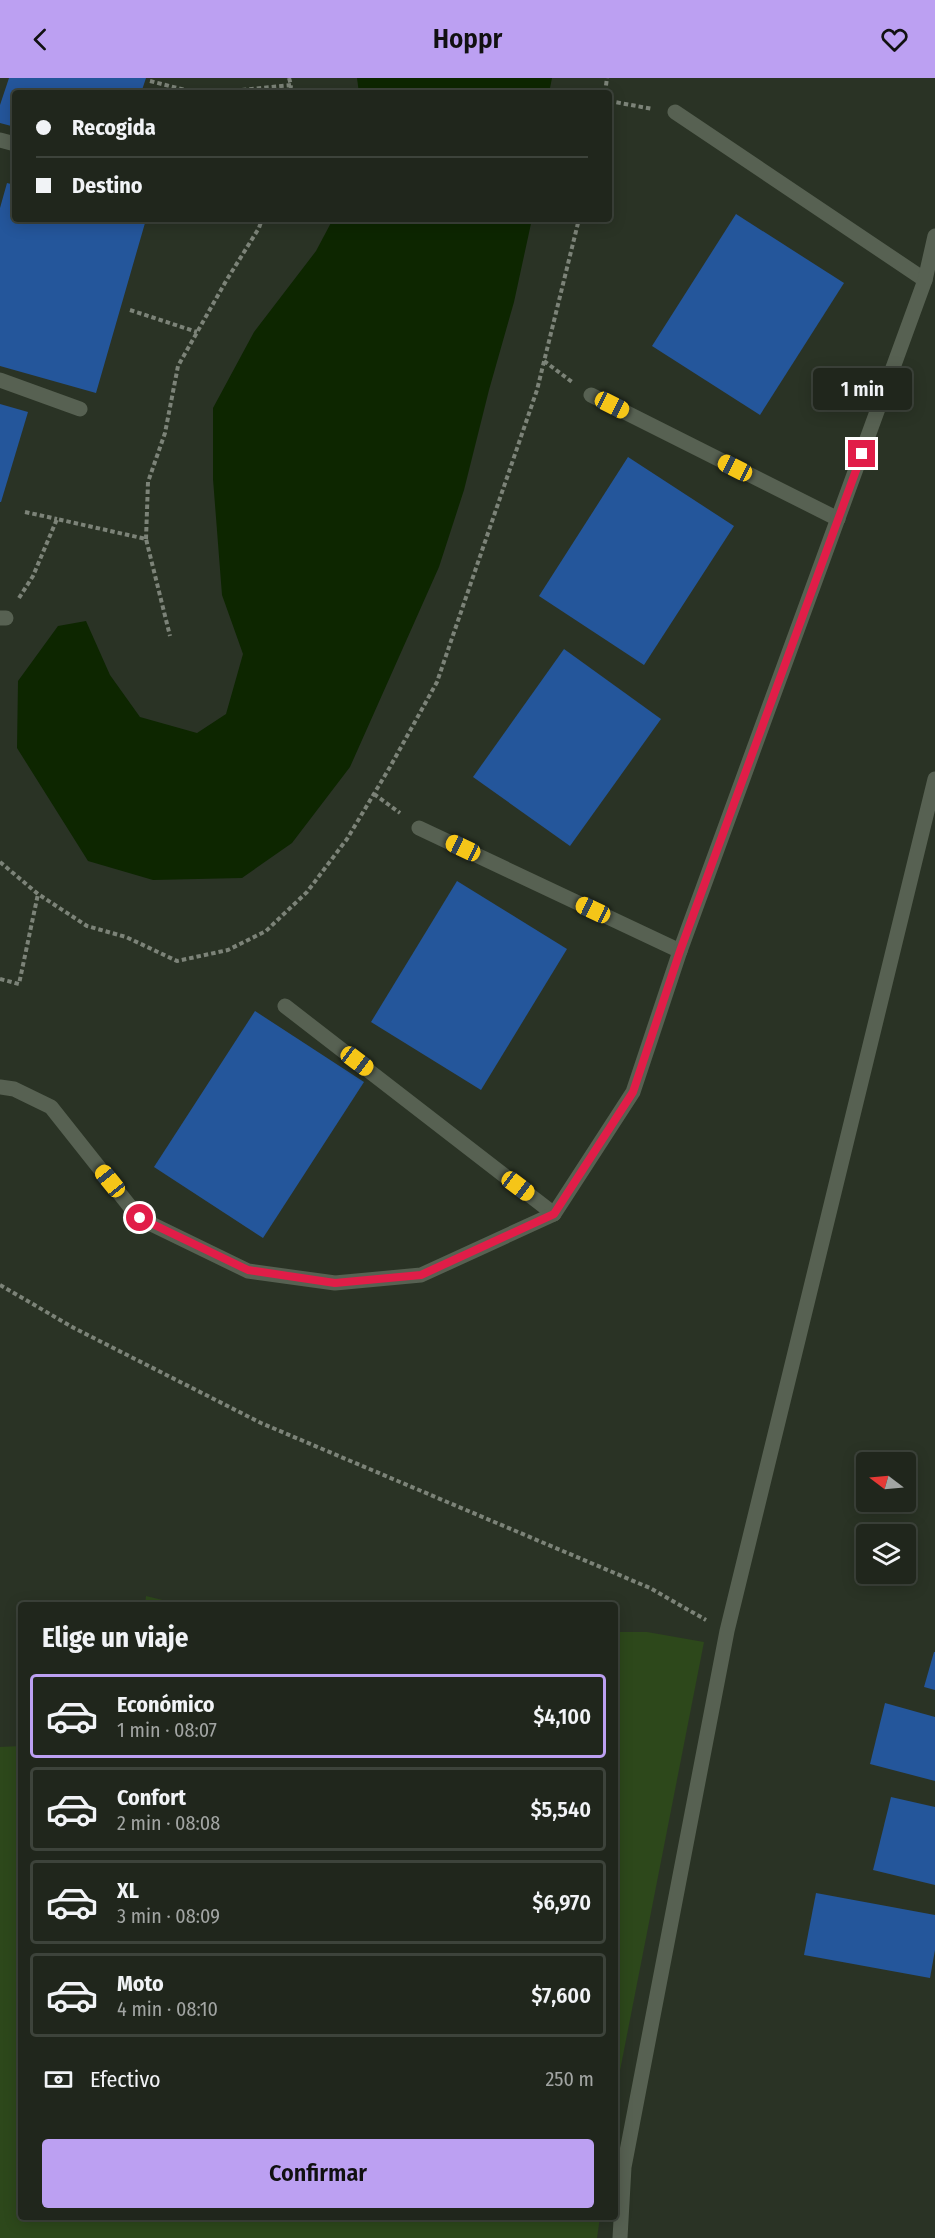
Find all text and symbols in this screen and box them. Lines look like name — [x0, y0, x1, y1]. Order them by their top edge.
icon: back — [24, 23, 57, 56]
text: Hoppr — [433, 23, 502, 55]
icon: heart — [878, 23, 911, 56]
text: Recogida — [72, 114, 156, 141]
text: Destino — [72, 172, 143, 199]
callout: 1 min — [812, 367, 912, 409]
text: 1 min — [841, 377, 884, 401]
car — [592, 389, 632, 421]
route end — [848, 440, 875, 467]
car — [715, 452, 755, 484]
car — [443, 832, 483, 864]
car — [573, 894, 613, 926]
car — [337, 1043, 377, 1079]
car — [92, 1161, 128, 1201]
car — [498, 1168, 538, 1204]
route start — [126, 1204, 153, 1231]
north arrow — [856, 1452, 916, 1512]
map controls — [856, 1452, 916, 1584]
button: layers — [856, 1524, 916, 1584]
text: Elige un viaje — [42, 1622, 188, 1654]
icon: car — [45, 1689, 99, 1743]
text: Económico — [117, 1691, 215, 1718]
text: $4,100 — [533, 1703, 591, 1730]
text: 1 min · 08:07 — [117, 1718, 217, 1742]
icon: car — [45, 1782, 99, 1836]
text: Confort — [117, 1784, 186, 1811]
text: $5,540 — [531, 1796, 591, 1823]
text: 2 min · 08:08 — [117, 1811, 220, 1835]
icon: car — [45, 1875, 99, 1929]
text: XL — [117, 1877, 139, 1904]
text: $6,970 — [533, 1889, 591, 1916]
text: 3 min · 08:09 — [117, 1904, 220, 1928]
icon: car — [45, 1968, 99, 2022]
text: Moto — [117, 1970, 164, 1997]
text: $7,600 — [531, 1982, 591, 2009]
text: 4 min · 08:10 — [117, 1997, 218, 2021]
icon: cash — [42, 2063, 75, 2096]
text: Efectivo — [90, 2066, 161, 2093]
text: 250 m — [546, 2067, 594, 2091]
button: Confirmar — [42, 2139, 594, 2208]

